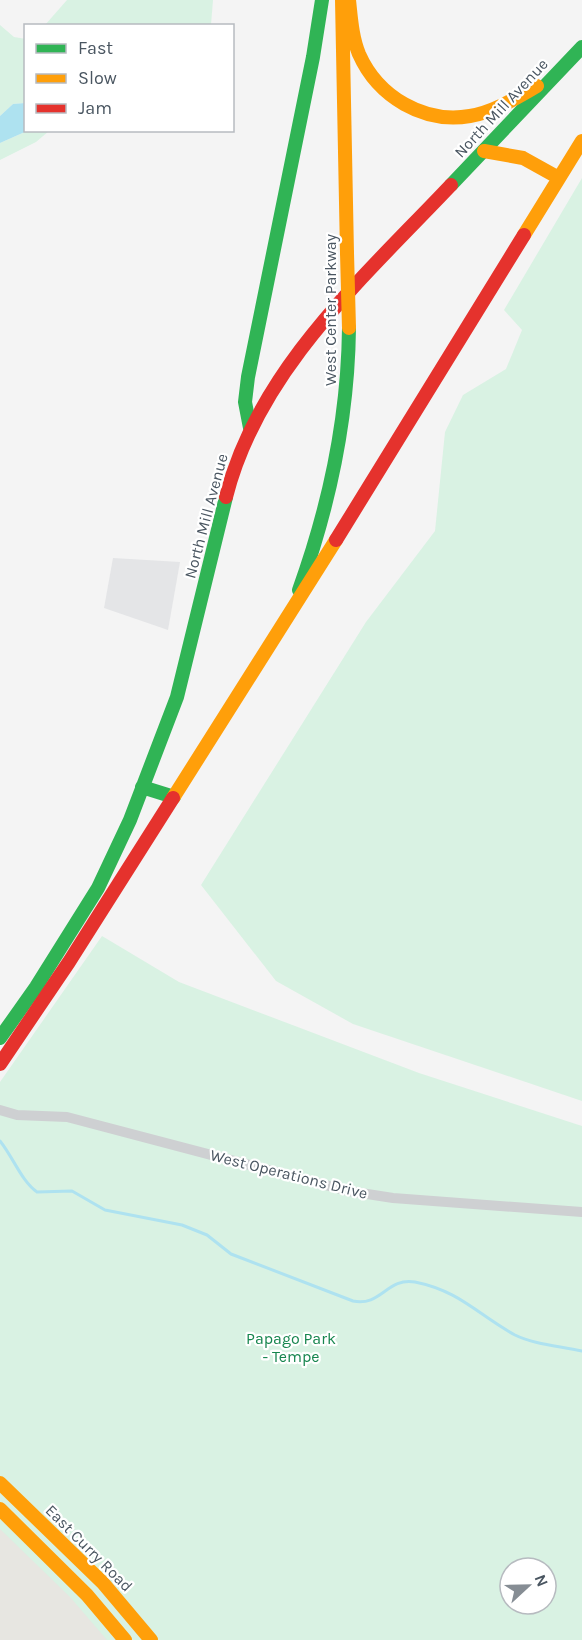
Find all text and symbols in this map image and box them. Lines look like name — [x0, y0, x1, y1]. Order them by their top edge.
legend — [24, 24, 234, 132]
text: Fast — [78, 37, 113, 59]
street label: North Mill Avenue — [450, 54, 552, 162]
text: Slow — [78, 67, 117, 89]
text: Jam — [78, 97, 112, 119]
street label: West Center Parkway — [321, 233, 340, 386]
street label: North Mill Avenue — [180, 451, 232, 581]
street label: West Operations Drive — [208, 1145, 370, 1203]
park label: Papago Park - Tempe — [246, 1329, 336, 1366]
street label: East Curry Road — [42, 1501, 136, 1595]
north arrow — [498, 1556, 558, 1616]
text: N — [530, 1572, 552, 1589]

